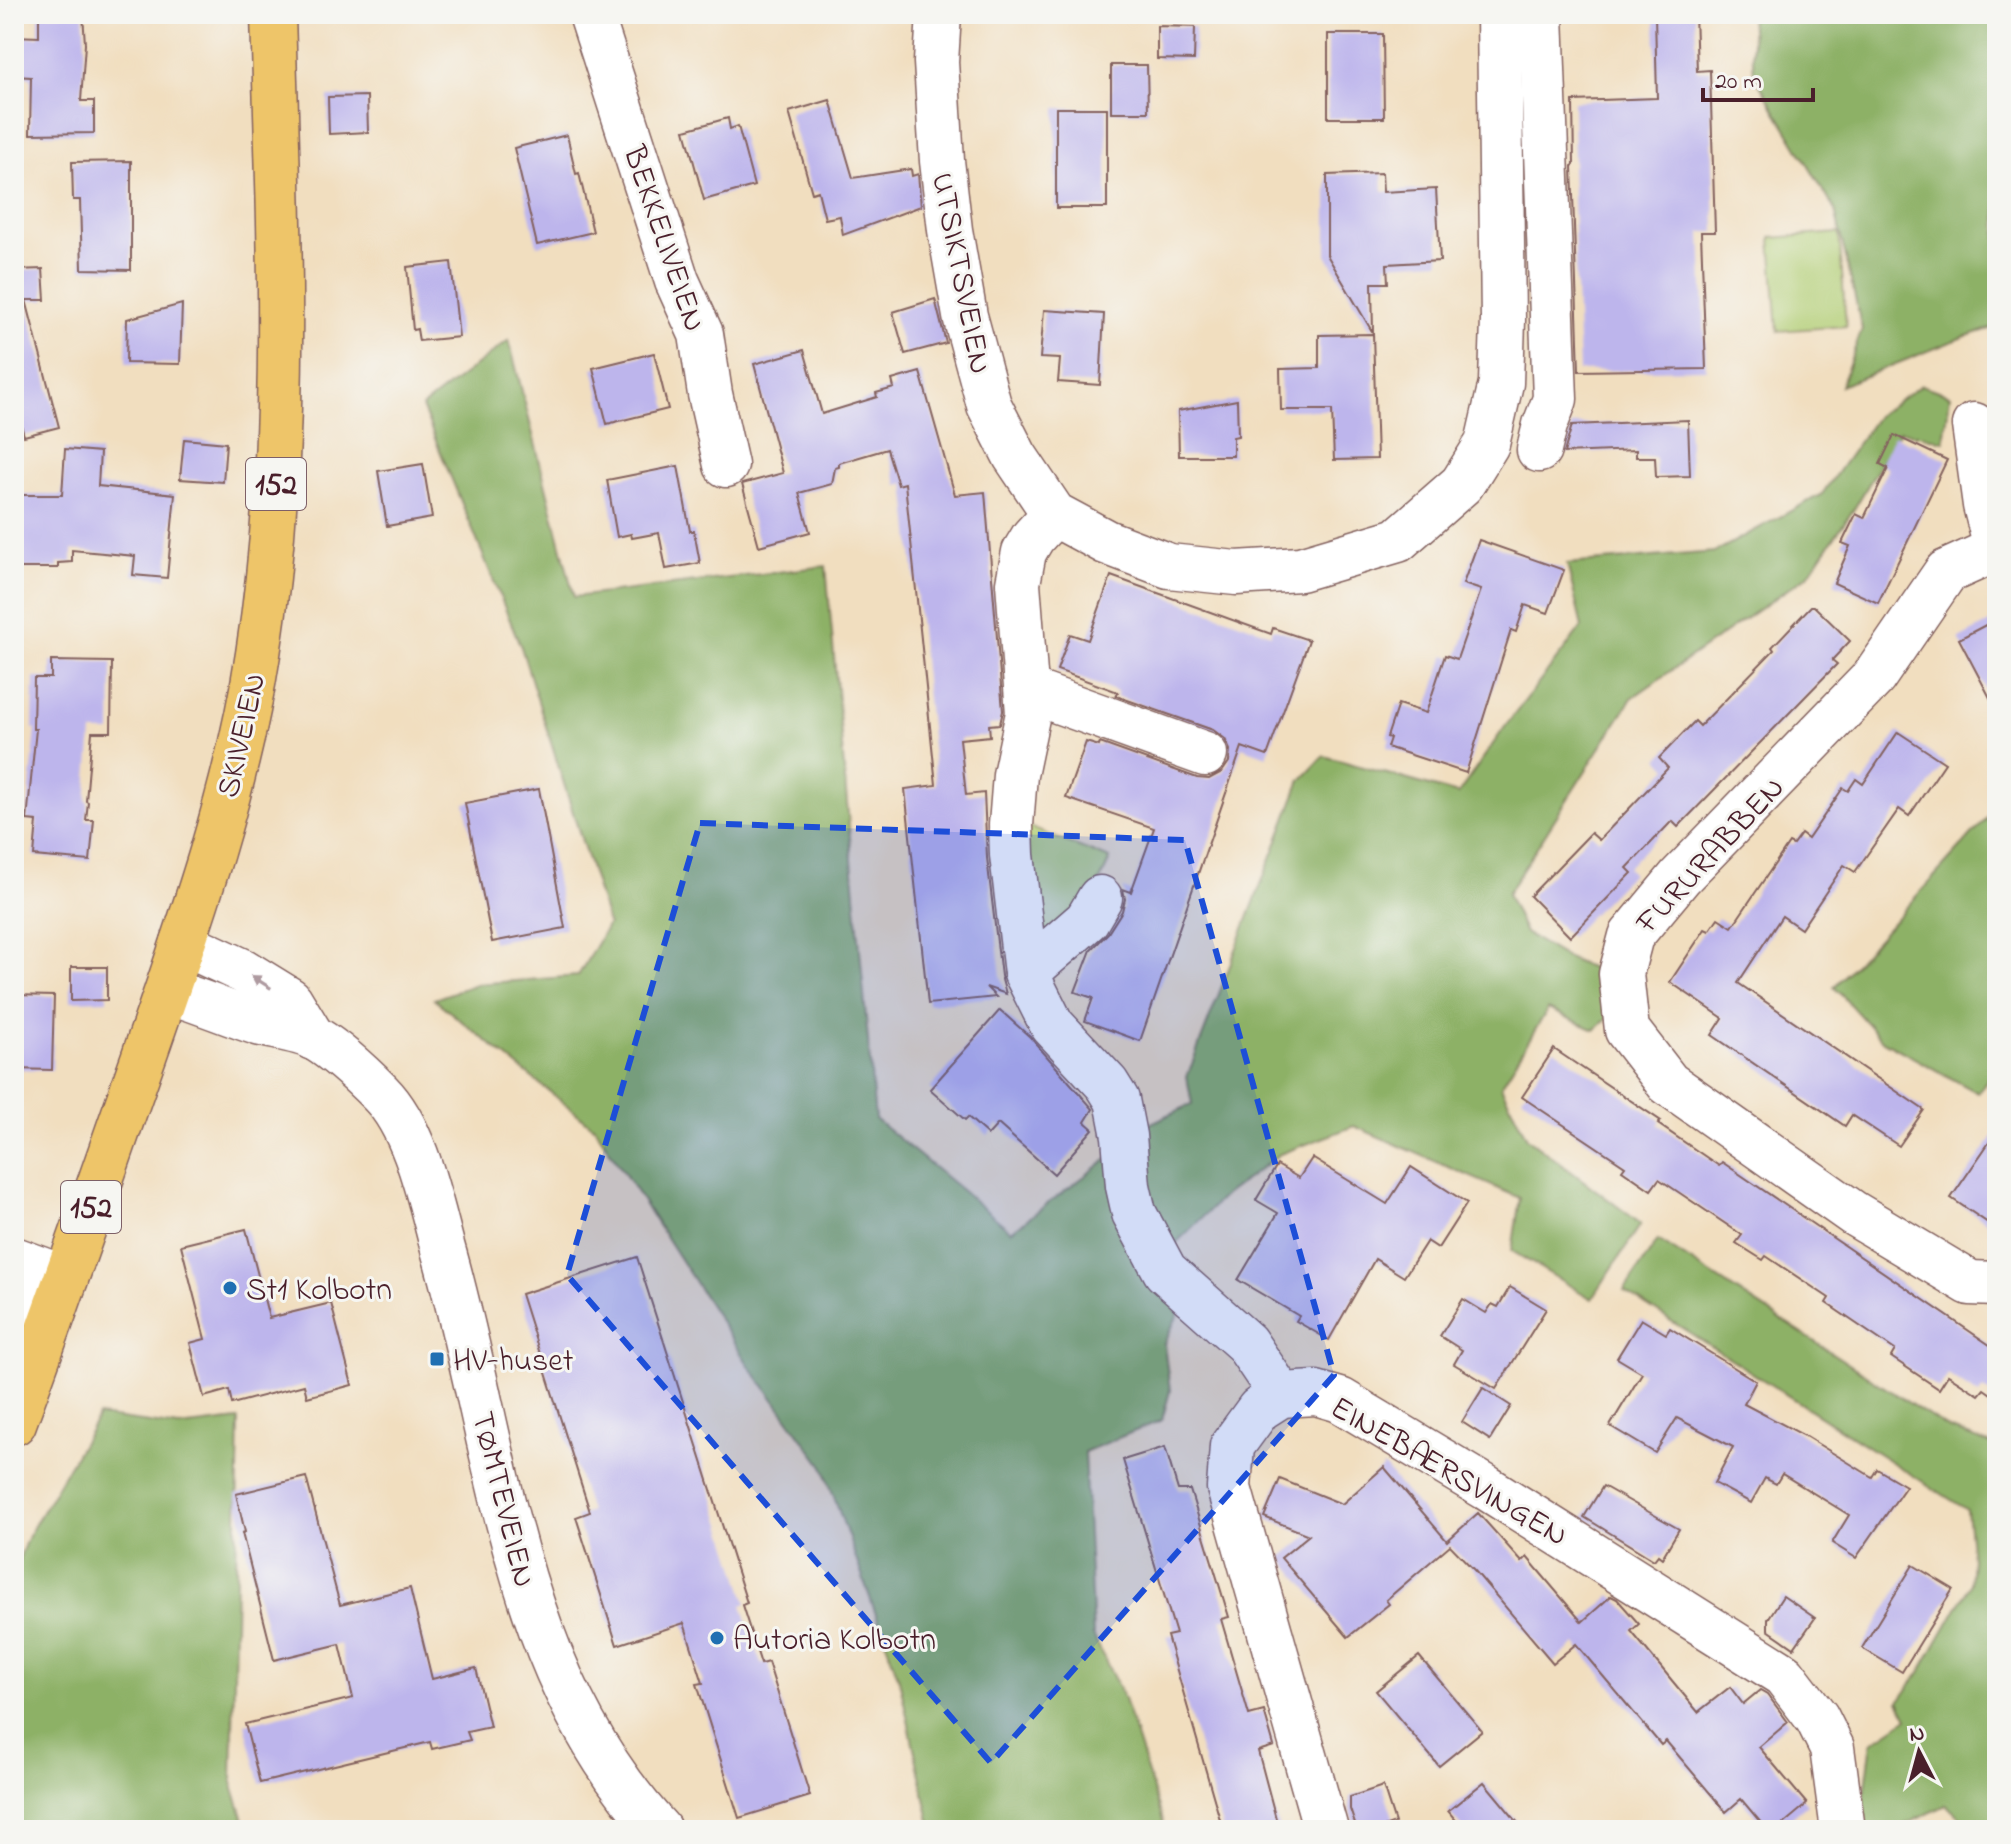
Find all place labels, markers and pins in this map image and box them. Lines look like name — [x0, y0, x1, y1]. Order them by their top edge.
place label: St1 Kolbotn — [246, 1268, 392, 1315]
marker: St1 Kolbotn — [221, 1279, 239, 1297]
place label: HV-huset — [453, 1339, 574, 1386]
marker: HV-huset — [428, 1350, 446, 1368]
place label: Autoria Kolbotn — [733, 1618, 936, 1665]
marker: Autoria Kolbotn — [708, 1629, 726, 1647]

